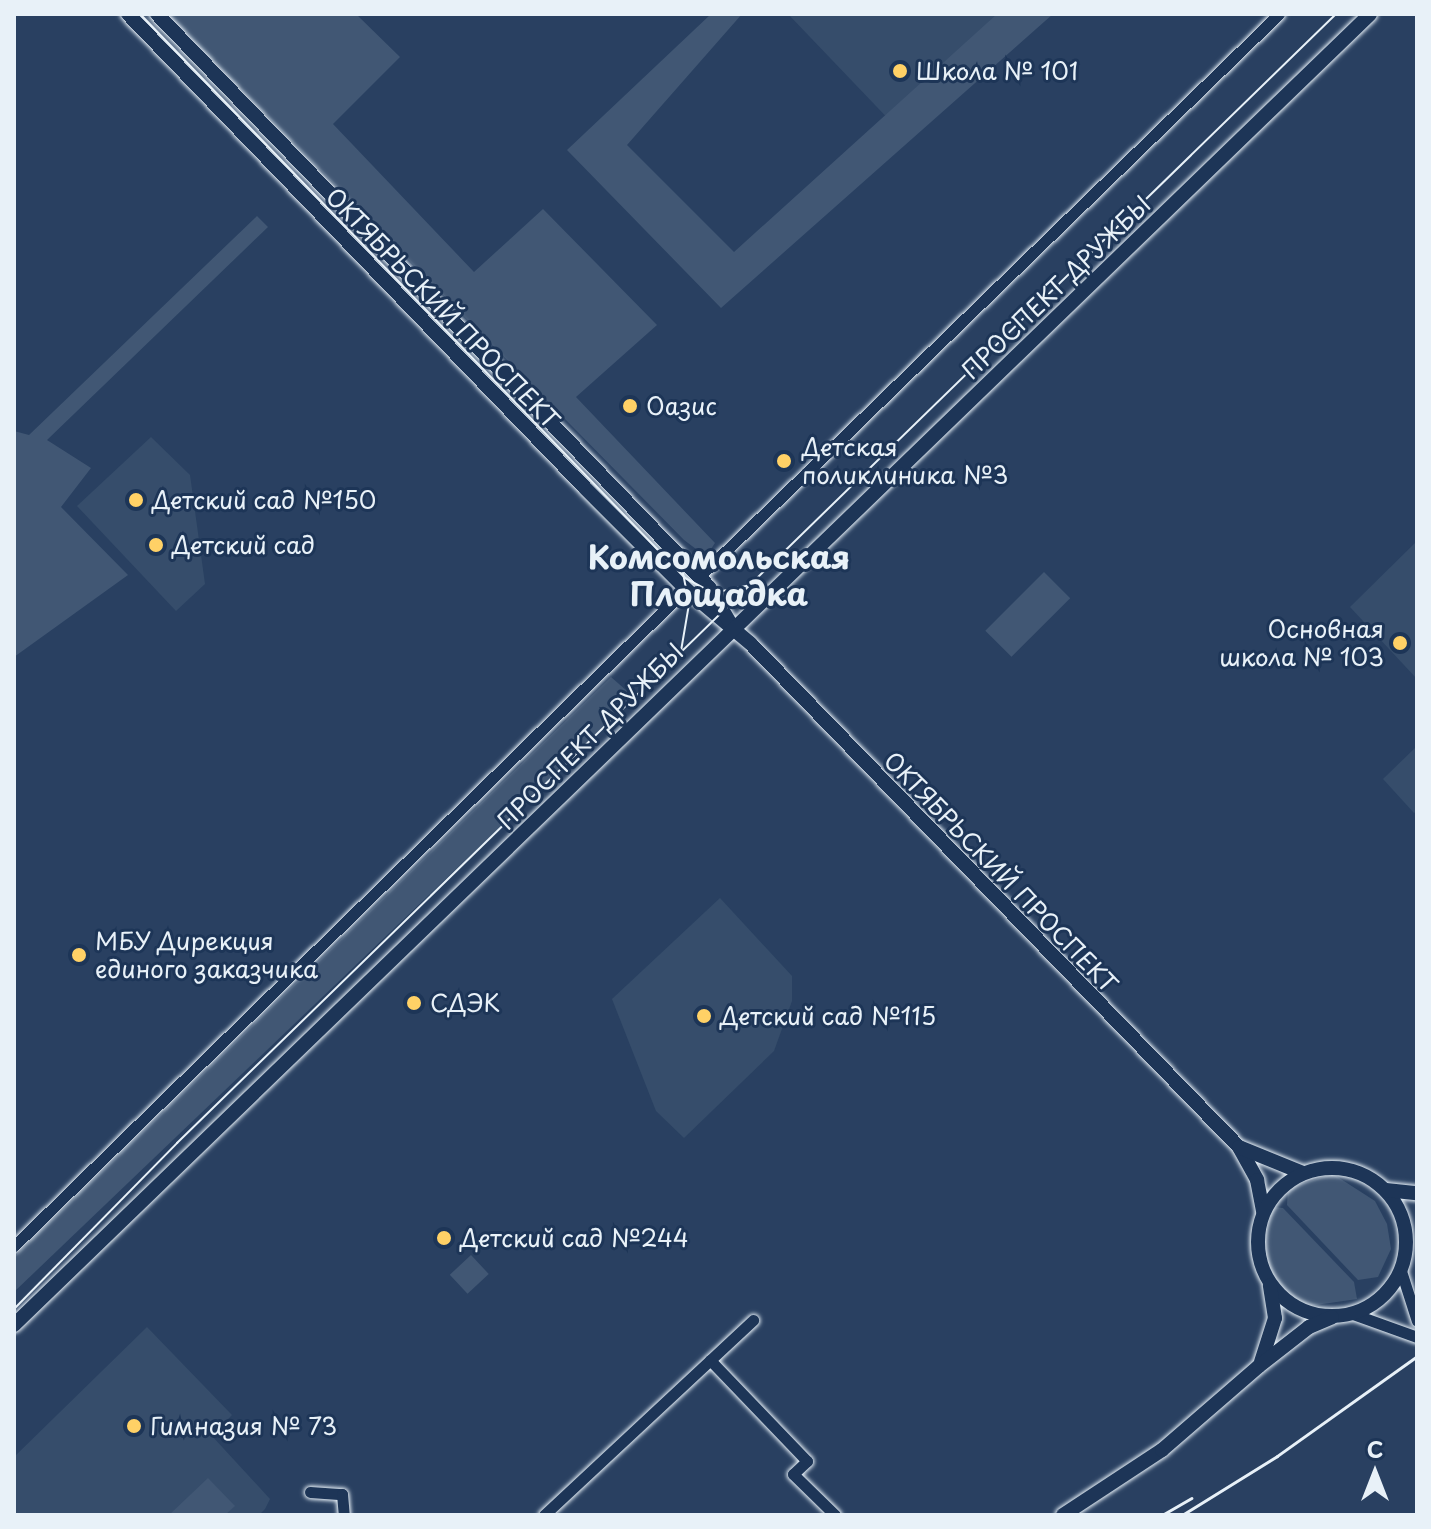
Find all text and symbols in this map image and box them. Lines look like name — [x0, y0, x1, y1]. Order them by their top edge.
place label: Школа № 101 — [916, 57, 1079, 85]
marker: Школа № 101 — [891, 62, 909, 80]
street label: ОКТЯБРЬСКИЙ ПРОСПЕКТ — [320, 181, 566, 435]
street label: ПРОСПЕКТ ДРУЖБЫ — [955, 189, 1157, 385]
place label: Оазис — [646, 392, 717, 420]
marker: Оазис — [621, 397, 639, 415]
place label: Детская поликлиника №3 — [802, 433, 1009, 489]
marker: Детская поликлиника №3 — [773, 450, 795, 472]
place label: Детский сад №150 — [152, 486, 378, 514]
marker: Детский сад №150 — [127, 491, 145, 509]
place label: Детский сад — [172, 531, 317, 559]
marker: Детский сад — [147, 536, 165, 554]
district label: Комсомольская Площадка — [588, 538, 850, 613]
place label: Основная школа № 103 — [1218, 615, 1384, 671]
marker: Основная школа № 103 — [1391, 634, 1409, 652]
street label: ПРОСПЕКТ ДРУЖБЫ — [490, 636, 690, 836]
street label: ОКТЯБРЬСКИЙ ПРОСПЕКТ — [878, 745, 1124, 999]
place label: МБУ Дирекция единого заказчика — [95, 927, 319, 983]
marker: МБУ Дирекция единого заказчика — [70, 946, 88, 964]
place label: СДЭК — [430, 989, 500, 1017]
marker: СДЭК — [405, 994, 423, 1012]
place label: Детский сад №115 — [720, 1002, 938, 1030]
marker: Детский сад №115 — [695, 1007, 713, 1025]
place label: Детский сад №244 — [460, 1224, 691, 1252]
marker: Детский сад №244 — [435, 1229, 453, 1247]
place label: Гимназия № 73 — [150, 1412, 337, 1440]
marker: Гимназия № 73 — [125, 1417, 143, 1435]
text: С — [1367, 1432, 1383, 1465]
north arrow — [1335, 1433, 1415, 1513]

